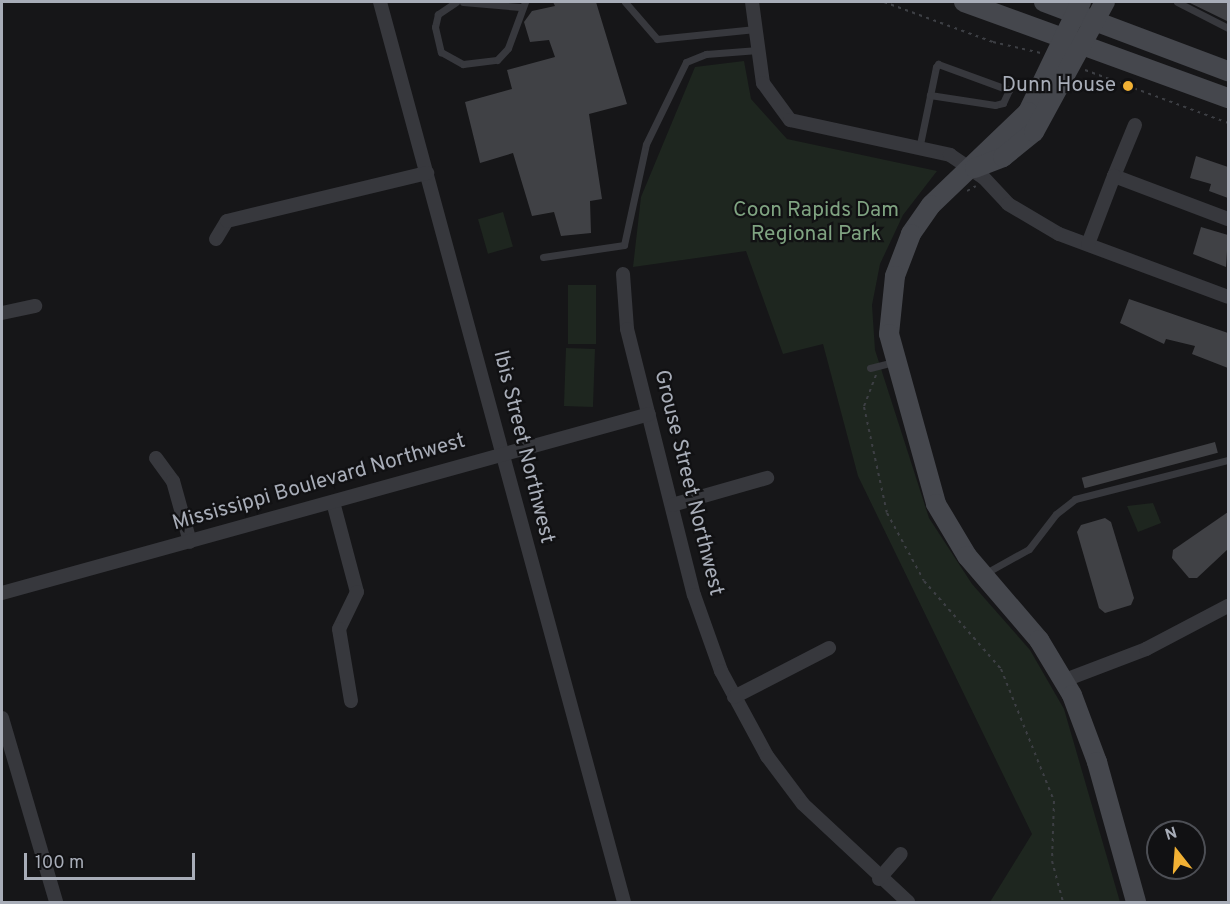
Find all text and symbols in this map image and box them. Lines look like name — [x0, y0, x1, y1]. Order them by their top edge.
place label: Dunn House — [1002, 73, 1116, 99]
marker: Dunn House — [1121, 79, 1135, 93]
park label: Coon Rapids Dam Regional Park — [733, 198, 899, 248]
street label: Ibis Street Northwest — [487, 348, 559, 546]
street label: Grouse Street Northwest — [648, 367, 728, 599]
street label: Mississippi Boulevard Northwest — [170, 429, 468, 537]
north arrow — [1146, 820, 1206, 880]
text: N — [1163, 823, 1180, 846]
scale bar — [27, 841, 198, 879]
text: 100 m — [35, 852, 84, 875]

